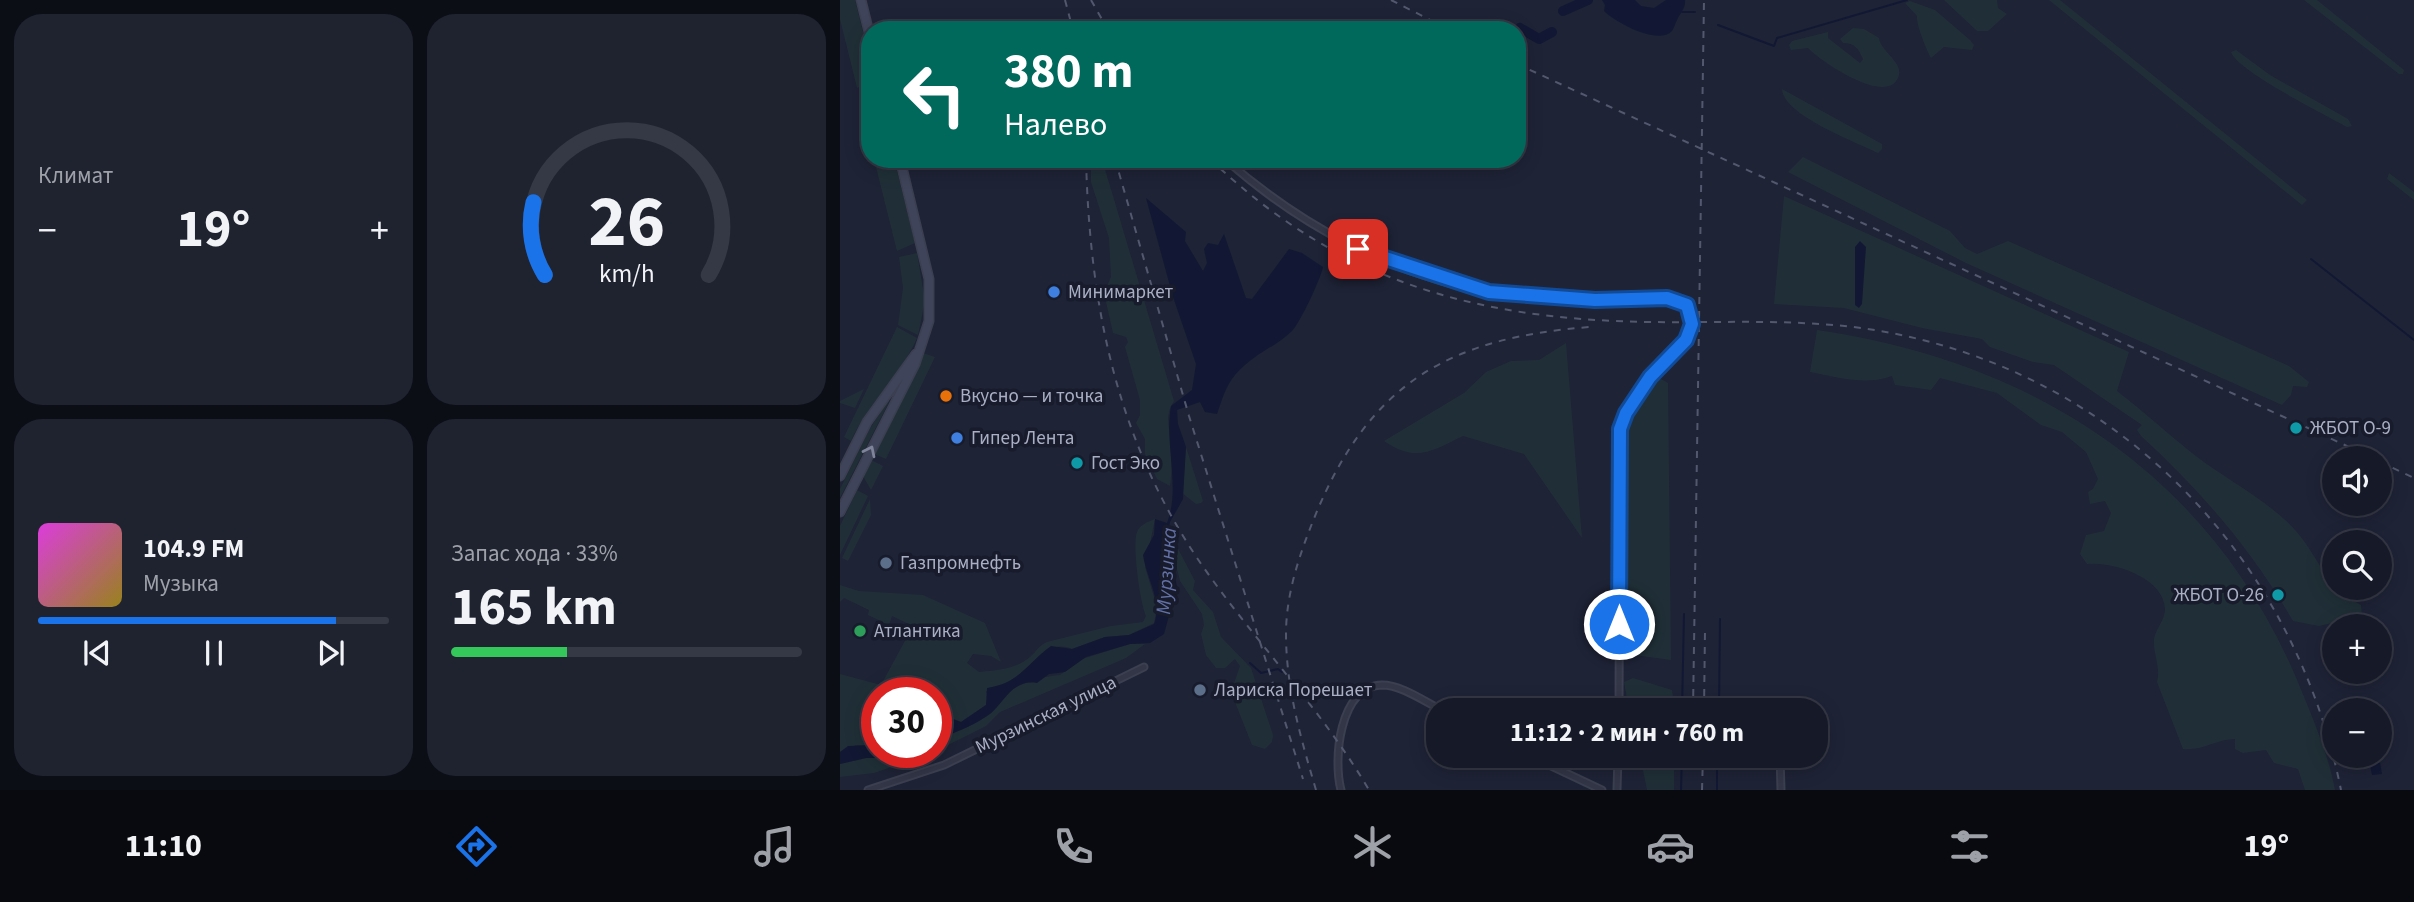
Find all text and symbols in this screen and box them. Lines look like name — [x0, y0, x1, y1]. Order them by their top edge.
text: 380 m — [1004, 37, 1133, 107]
icon: left — [889, 49, 980, 140]
text: Налево — [1004, 102, 1107, 148]
text: Климат — [38, 159, 113, 192]
text: 26 — [588, 171, 665, 275]
text: 19° — [177, 193, 250, 267]
text: − — [38, 204, 57, 258]
text: + — [370, 204, 389, 258]
pin — [1328, 219, 1388, 279]
icon: arrive — [1339, 230, 1377, 268]
text: km/h — [599, 256, 654, 292]
place label: Минимаркет — [1068, 279, 1173, 306]
marker: Минимаркет — [1046, 284, 1062, 300]
place label: Вкусно — и точка — [960, 383, 1103, 410]
marker: Вкусно — и точка — [938, 388, 954, 404]
place label: ЖБОТ О-9 — [2310, 415, 2391, 442]
marker: ЖБОТ О-9 — [2288, 420, 2304, 436]
place label: Гипер Лента — [971, 425, 1074, 452]
marker: Гипер Лента — [949, 430, 965, 446]
one-way arrow — [861, 446, 875, 458]
map controls — [2322, 446, 2392, 768]
button: sound — [2322, 446, 2392, 516]
place label: Гост Эко — [1091, 450, 1160, 477]
marker: Гост Эко — [1069, 455, 1085, 471]
water label: Мурзинка — [1148, 527, 1184, 615]
text: 104.9 FM — [143, 530, 244, 567]
button: search — [2322, 530, 2392, 600]
text: Запас хода · 33% — [451, 537, 618, 570]
place label: Газпромнефть — [900, 550, 1021, 577]
marker: Газпромнефть — [878, 555, 894, 571]
text: Музыка — [143, 567, 219, 600]
text: 165 km — [451, 571, 617, 645]
place label: ЖБОТ О-26 — [2174, 582, 2264, 609]
position arrow — [1582, 587, 1656, 661]
marker: ЖБОТ О-26 — [2270, 587, 2286, 603]
button: + — [2322, 614, 2392, 684]
place label: Атлантика — [874, 618, 961, 645]
marker: Атлантика — [852, 623, 868, 639]
icon: previous — [78, 634, 116, 672]
icon: pause — [195, 634, 233, 672]
icon: next — [312, 634, 350, 672]
street label: Мурзинская улица — [971, 669, 1121, 761]
speed limit sign: 30 — [861, 677, 952, 768]
place label: Лариска Порешает — [1214, 677, 1373, 704]
marker: Лариска Порешает — [1192, 682, 1208, 698]
button: − — [2322, 698, 2392, 768]
text: 11:12 · 2 мин · 760 m — [1510, 714, 1744, 751]
icon: directions — [452, 822, 501, 871]
icon: music — [750, 822, 799, 871]
icon: phone — [1049, 822, 1098, 871]
icon: climate — [1348, 822, 1397, 871]
icon: car — [1646, 822, 1695, 871]
icon: filters — [1945, 822, 1994, 871]
text: 11:10 — [125, 823, 202, 869]
text: 19° — [2244, 823, 2289, 869]

